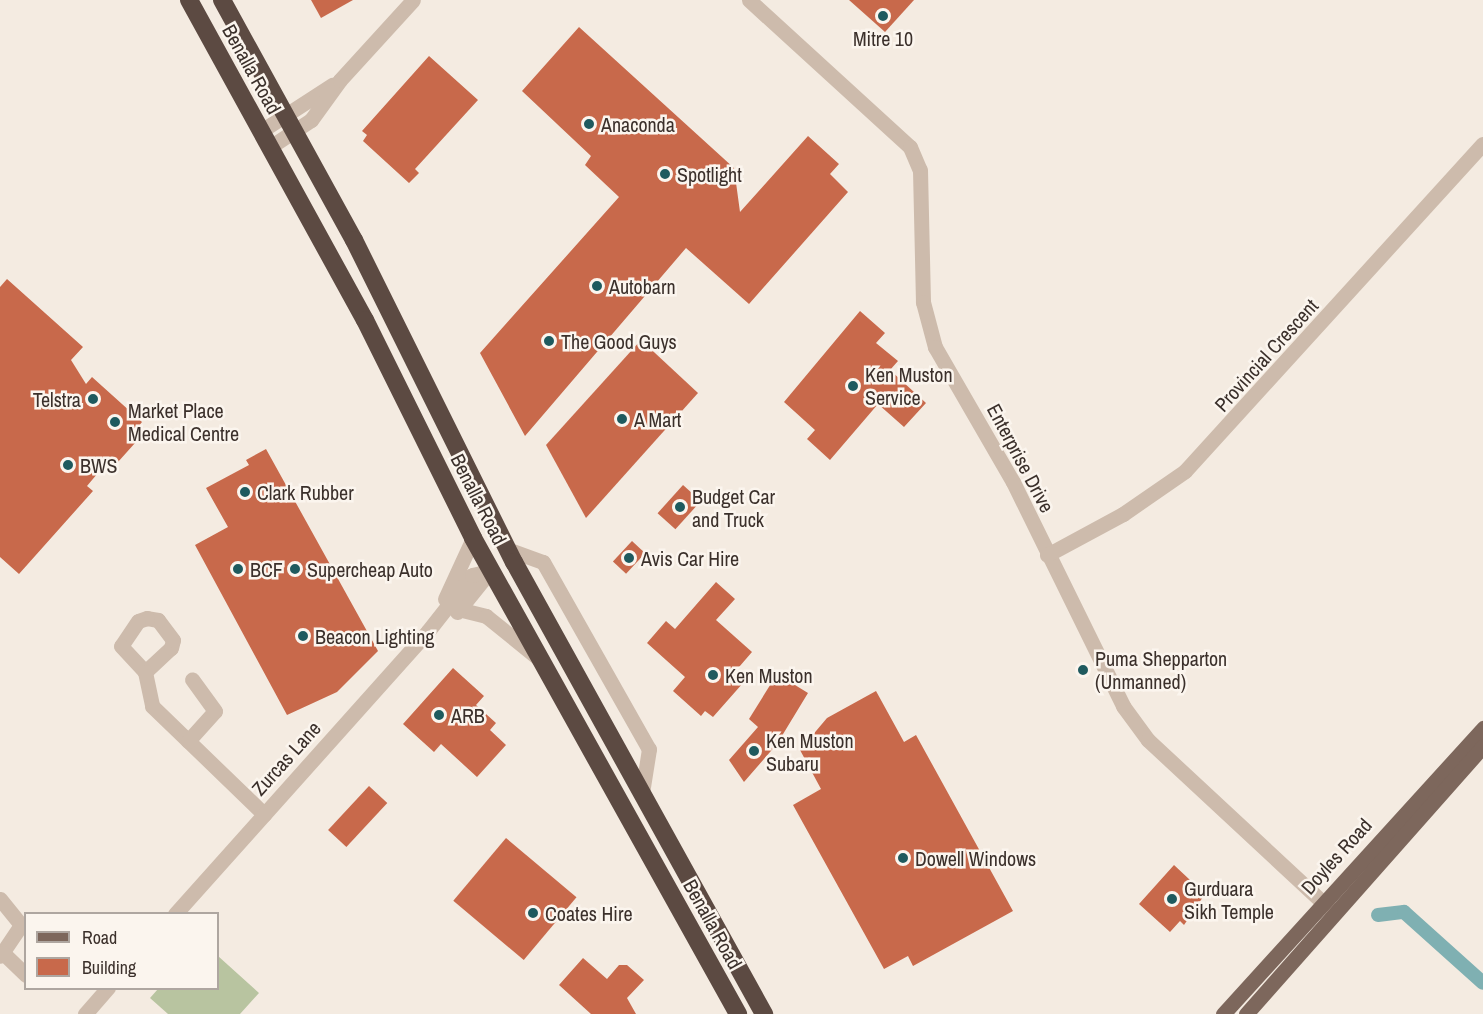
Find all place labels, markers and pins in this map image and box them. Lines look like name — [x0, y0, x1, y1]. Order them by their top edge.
marker: Mitre 10 — [876, 9, 890, 23]
place label: Mitre 10 — [853, 26, 913, 50]
place label: Anaconda — [601, 112, 675, 136]
marker: Anaconda — [582, 117, 596, 131]
place label: Spotlight — [677, 162, 742, 186]
marker: Spotlight — [658, 167, 672, 181]
place label: Autobarn — [609, 274, 676, 298]
marker: Autobarn — [590, 279, 604, 293]
place label: The Good Guys — [561, 329, 677, 353]
marker: The Good Guys — [542, 334, 556, 348]
place label: Ken Muston Service — [865, 362, 953, 409]
marker: Ken Muston Service — [846, 379, 860, 393]
place label: Telstra — [33, 387, 81, 411]
marker: Telstra — [86, 392, 100, 406]
place label: Market Place Medical Centre — [128, 398, 239, 445]
place label: A Mart — [634, 407, 682, 431]
marker: A Mart — [615, 412, 629, 426]
marker: Market Place Medical Centre — [106, 413, 124, 431]
place label: BWS — [80, 453, 117, 477]
marker: BWS — [61, 458, 75, 472]
place label: Clark Rubber — [257, 480, 354, 504]
place label: Budget Car and Truck — [692, 484, 775, 531]
marker: Clark Rubber — [238, 485, 252, 499]
marker: Budget Car and Truck — [673, 500, 687, 514]
place label: Avis Car Hire — [641, 546, 739, 570]
marker: Avis Car Hire — [622, 551, 636, 565]
place label: BCF — [250, 557, 283, 581]
place label: Supercheap Auto — [307, 557, 434, 581]
marker: BCF — [231, 562, 245, 576]
marker: Supercheap Auto — [288, 562, 302, 576]
place label: Beacon Lighting — [315, 624, 434, 648]
marker: Beacon Lighting — [296, 629, 310, 643]
place label: Puma Shepparton (Unmanned) — [1095, 646, 1227, 693]
place label: Ken Muston — [725, 663, 813, 687]
marker: Puma Shepparton (Unmanned) — [1076, 663, 1090, 677]
marker: Ken Muston — [706, 668, 720, 682]
place label: ARB — [451, 703, 485, 727]
marker: ARB — [432, 708, 446, 722]
place label: Ken Muston Subaru — [766, 728, 854, 775]
marker: Ken Muston Subaru — [747, 744, 761, 758]
place label: Dowell Windows — [915, 846, 1036, 870]
marker: Dowell Windows — [896, 851, 910, 865]
place label: Gurduara Sikh Temple — [1184, 876, 1274, 923]
marker: Gurduara Sikh Temple — [1165, 892, 1179, 906]
place label: Coates Hire — [545, 901, 632, 925]
marker: Coates Hire — [526, 906, 540, 920]

